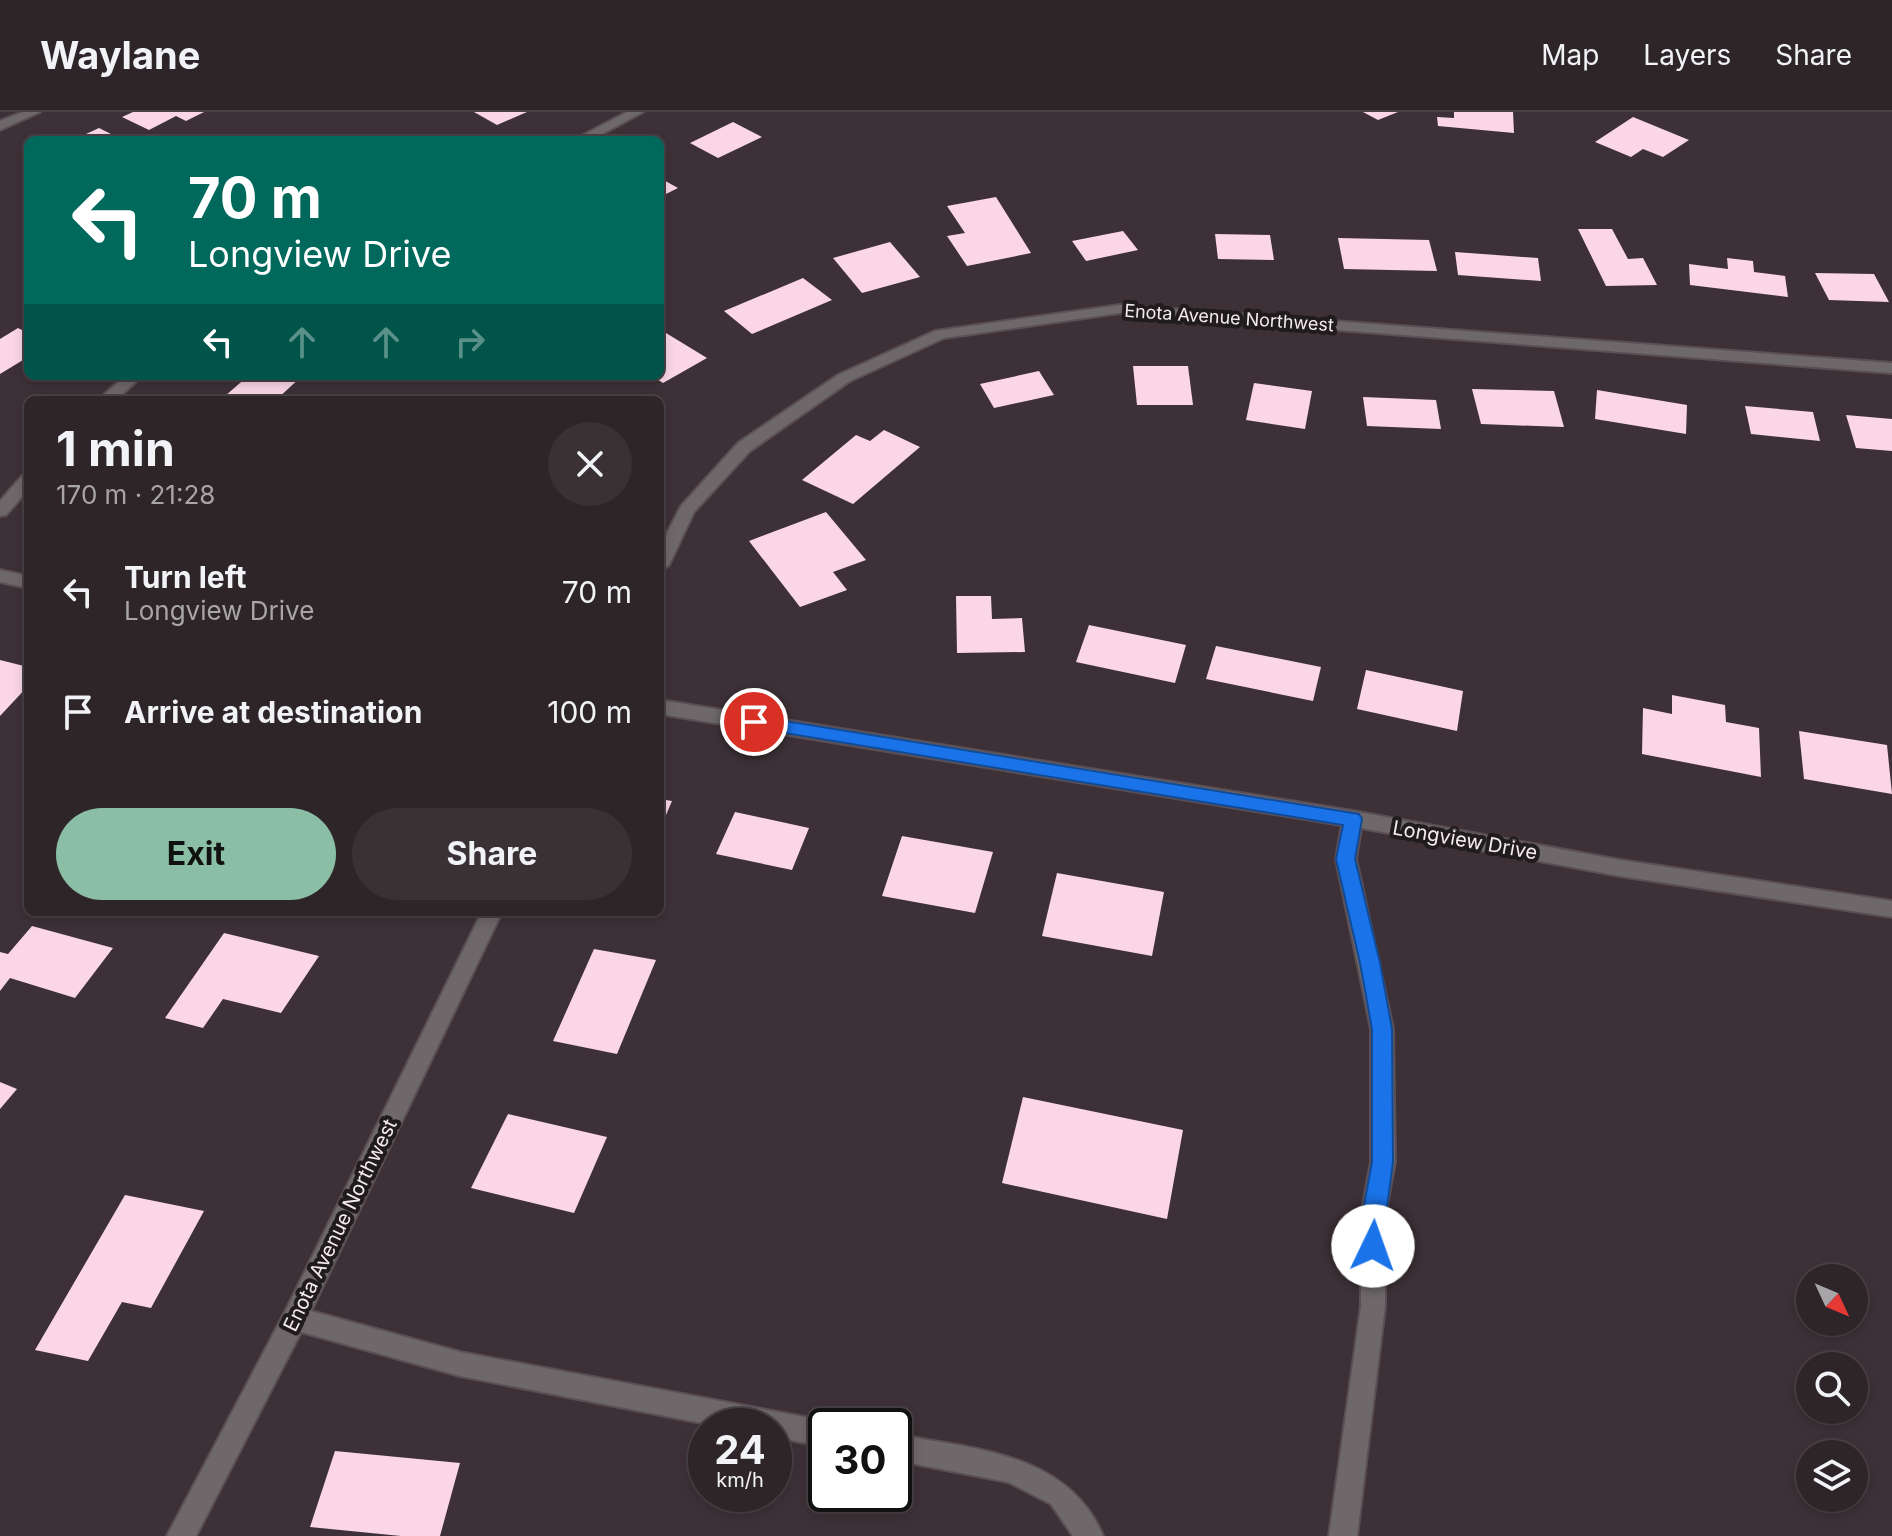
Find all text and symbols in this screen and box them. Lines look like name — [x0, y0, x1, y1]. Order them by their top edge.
text: Waylane — [40, 32, 200, 78]
text: Map — [1541, 38, 1599, 72]
text: Layers — [1643, 38, 1731, 72]
text: Share — [1775, 38, 1852, 72]
text: 70 m — [188, 164, 322, 232]
icon: left — [56, 168, 160, 272]
text: Longview Drive — [188, 232, 452, 276]
street label: Enota Avenue Northwest — [1124, 300, 1335, 335]
icon: left — [196, 320, 240, 364]
icon: ahead — [280, 320, 324, 364]
icon: ahead — [364, 320, 408, 364]
icon: right — [448, 320, 492, 364]
text: 1 min — [56, 419, 175, 478]
button: close — [548, 422, 632, 506]
text: 170 m · 21:28 — [56, 479, 215, 510]
text: Turn left — [124, 559, 246, 595]
icon: left — [56, 570, 100, 614]
text: 70 m — [562, 574, 632, 610]
text: Longview Drive — [124, 595, 314, 626]
pin — [720, 688, 788, 756]
icon: arrive — [56, 690, 100, 734]
text: Arrive at destination — [124, 694, 422, 730]
text: 100 m — [547, 694, 632, 730]
icon: arrive — [732, 700, 776, 744]
button: Exit — [56, 808, 336, 900]
button: Share — [352, 808, 632, 900]
street label: Longview Drive — [1391, 815, 1539, 865]
street label: Enota Avenue Northwest — [278, 1115, 402, 1335]
position arrow — [1331, 1204, 1415, 1288]
north arrow — [1796, 1264, 1868, 1336]
map controls — [1796, 1264, 1868, 1512]
button: search — [1796, 1352, 1868, 1424]
speed limit sign: 30 — [808, 1408, 912, 1512]
text: 24 — [714, 1425, 766, 1474]
button: layers — [1796, 1440, 1868, 1512]
text: km/h — [716, 1468, 764, 1492]

